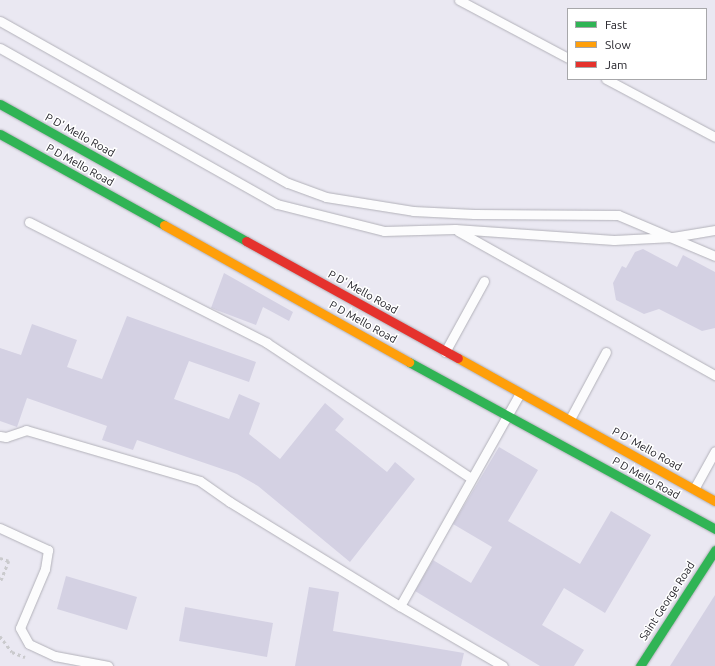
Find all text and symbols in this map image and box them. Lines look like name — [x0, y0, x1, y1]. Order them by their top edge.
legend — [567, 8, 707, 80]
text: Fast — [605, 18, 627, 31]
text: Slow — [605, 38, 631, 51]
text: Jam — [605, 58, 627, 71]
street label: P D' Mello Road — [43, 110, 117, 160]
street label: P D Mello Road — [44, 141, 116, 189]
street label: P D' Mello Road — [326, 267, 400, 317]
street label: P D Mello Road — [327, 298, 399, 346]
street label: P D' Mello Road — [610, 424, 684, 474]
street label: P D Mello Road — [610, 454, 682, 502]
street label: Saint George Road — [637, 559, 697, 643]

